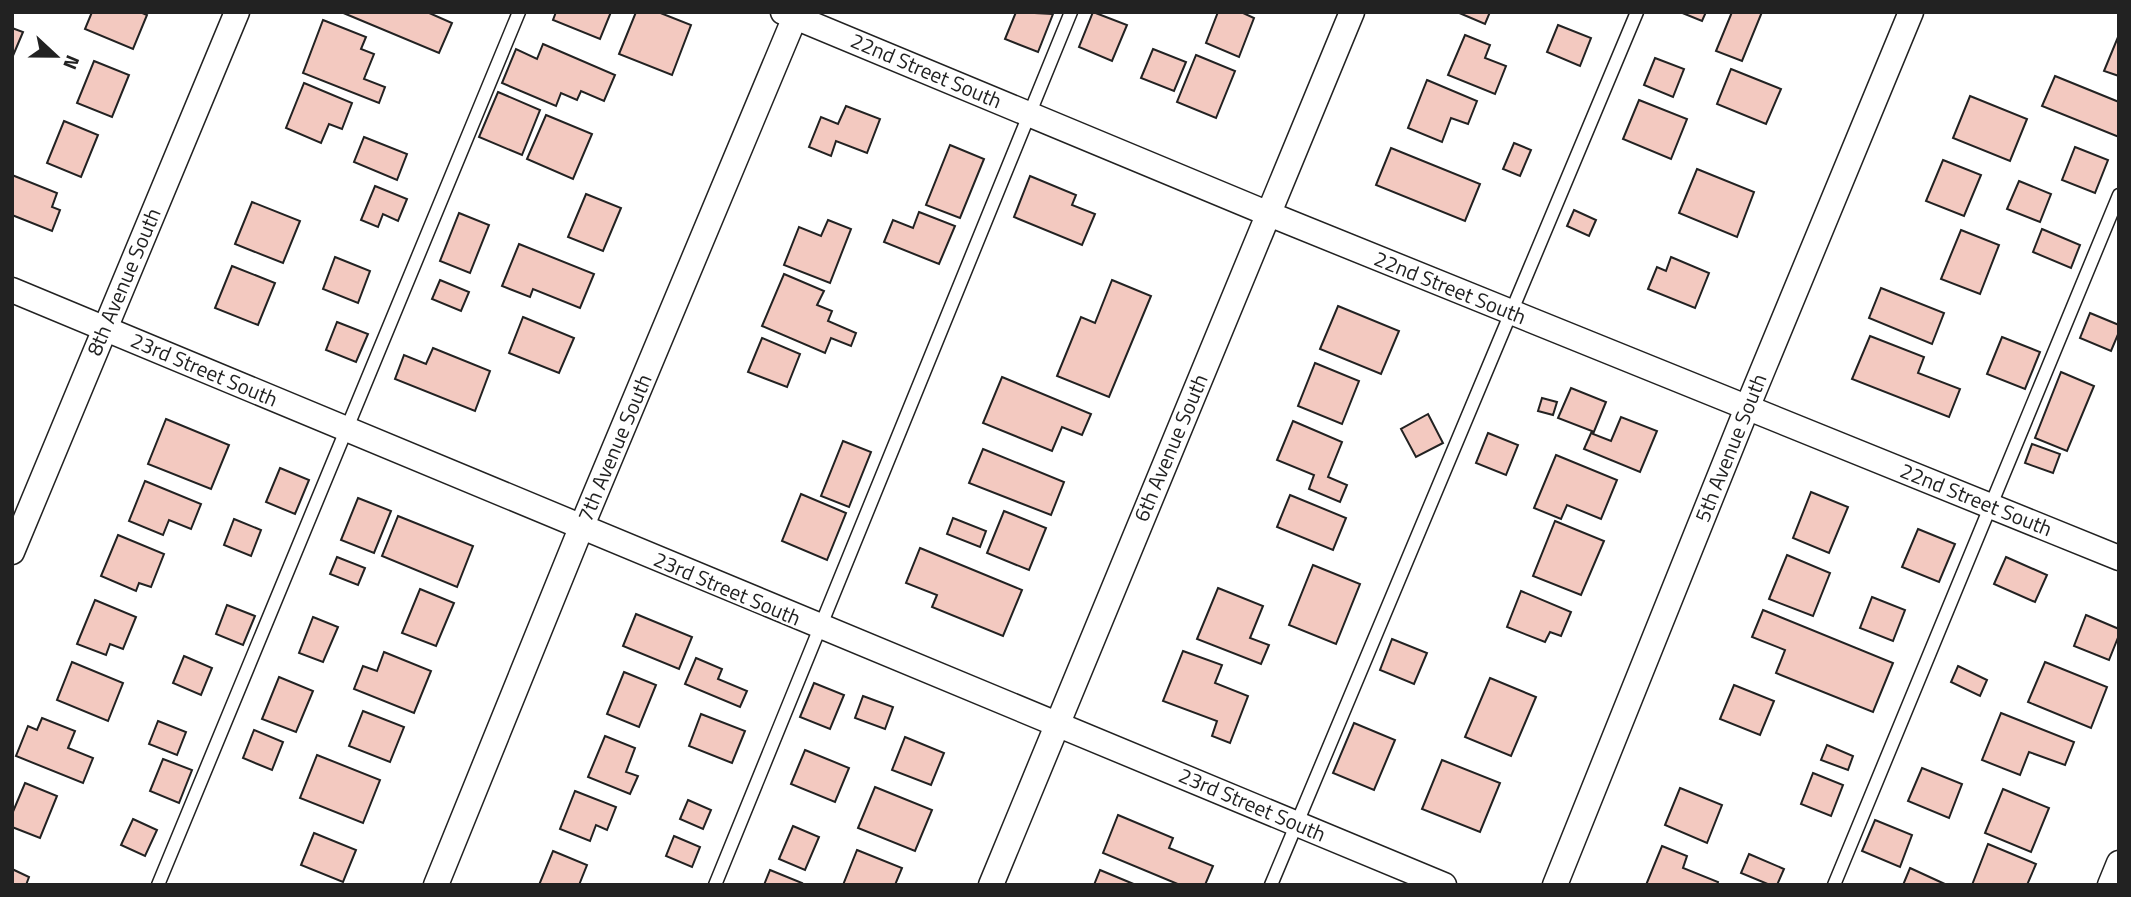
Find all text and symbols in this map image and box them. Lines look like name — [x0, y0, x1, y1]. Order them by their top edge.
north arrow — [21, 21, 91, 91]
street label: 22nd Street South — [846, 24, 1007, 116]
text: N — [56, 51, 88, 74]
street label: 8th Avenue South — [78, 203, 169, 360]
street label: 22nd Street South — [1369, 242, 1531, 332]
street label: 23rd Street South — [126, 324, 283, 415]
street label: 7th Avenue South — [569, 369, 660, 526]
street label: 6th Avenue South — [1125, 369, 1216, 526]
street label: 5th Avenue South — [1686, 369, 1774, 527]
street label: 22nd Street South — [1895, 454, 2057, 544]
street label: 23rd Street South — [649, 543, 806, 634]
street label: 23rd Street South — [1174, 759, 1331, 850]

